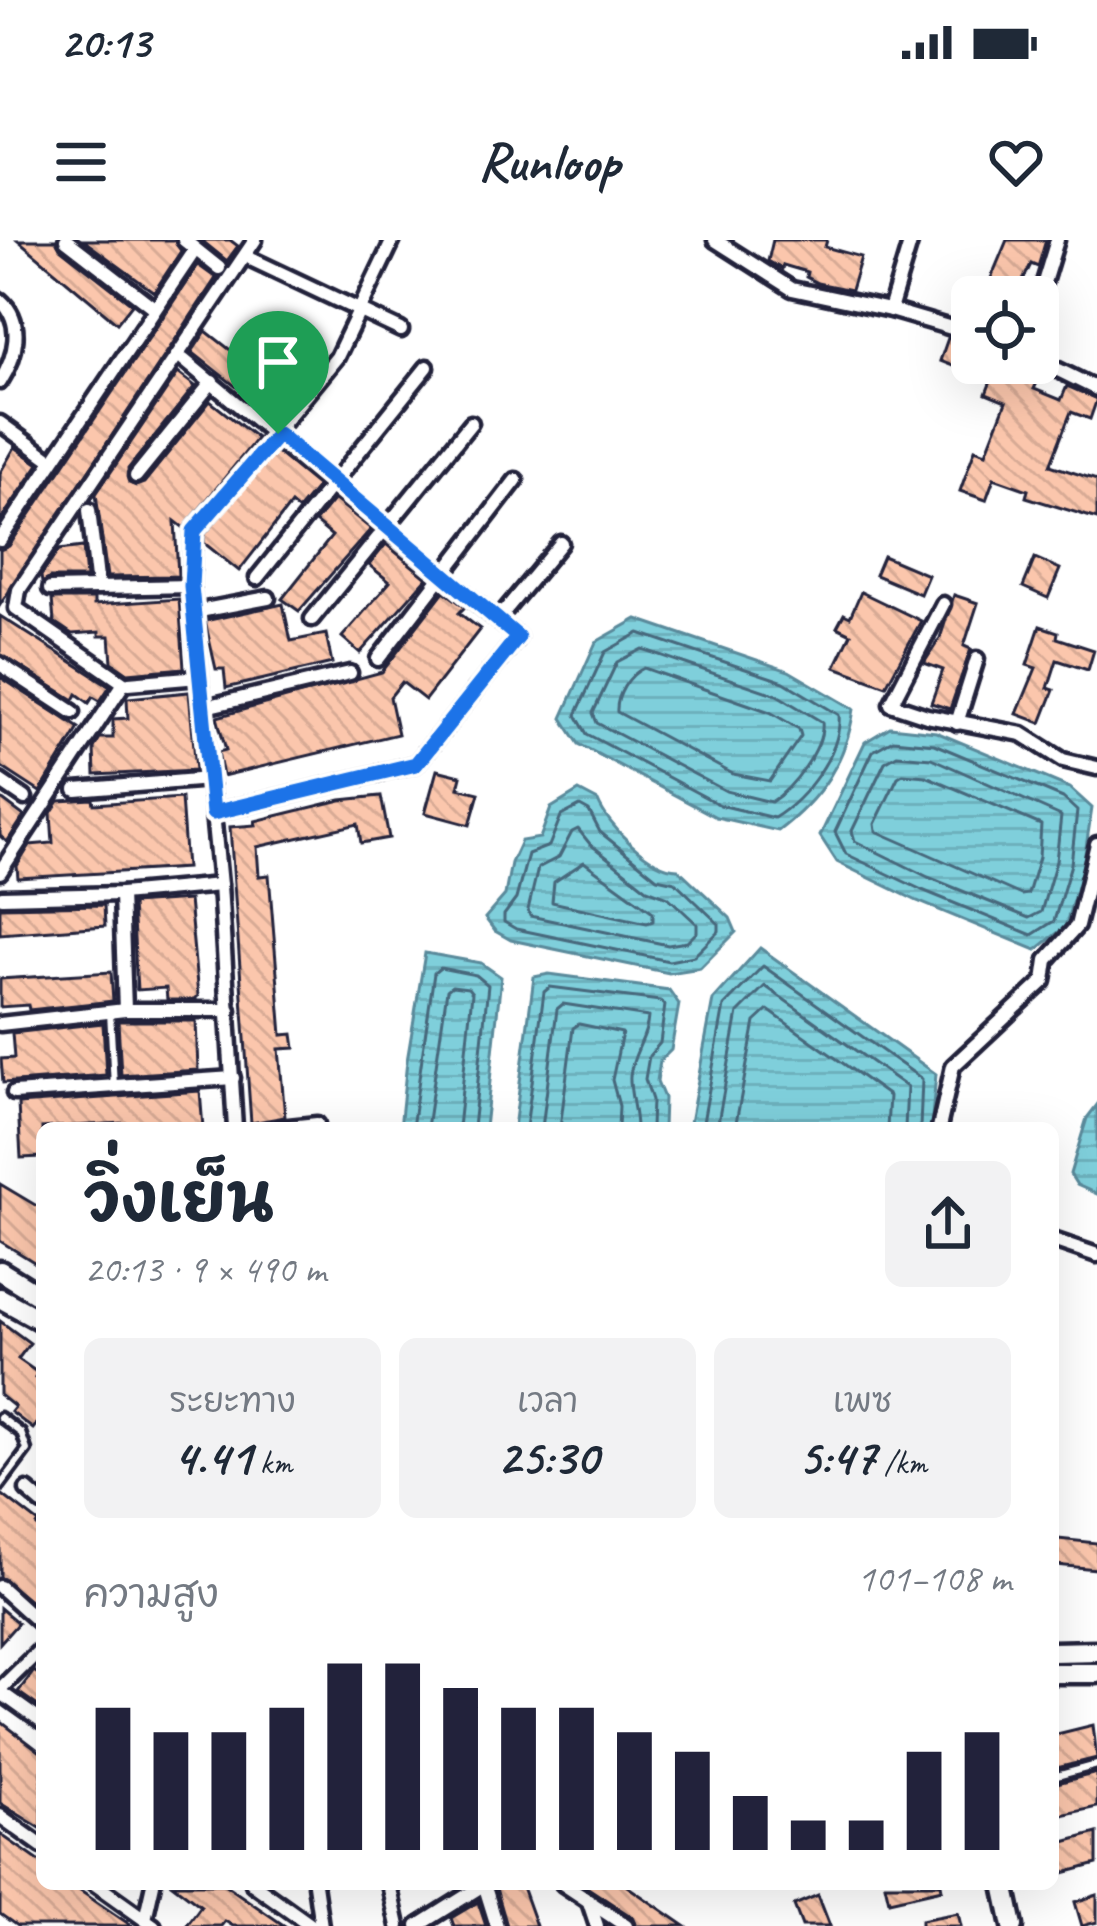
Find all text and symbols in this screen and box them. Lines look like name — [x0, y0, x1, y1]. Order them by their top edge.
text: 20:13 — [60, 14, 150, 71]
text: Runloop — [478, 128, 619, 196]
icon: menu — [48, 129, 114, 195]
icon: heart — [983, 129, 1049, 195]
map controls — [951, 276, 1059, 384]
button: locate — [951, 276, 1059, 384]
pin — [227, 311, 329, 434]
icon: arrive — [245, 329, 311, 395]
text: วิ่งเย็น — [84, 1158, 274, 1241]
button: share — [885, 1161, 1011, 1287]
text: 20:13 · 9 × 490 m — [84, 1245, 326, 1294]
text: ระยะทาง — [169, 1380, 296, 1422]
text: เวลา — [517, 1380, 578, 1422]
text: เพซ — [833, 1380, 892, 1422]
text: 4.41 — [173, 1425, 252, 1489]
text: 25:30 — [497, 1425, 598, 1489]
text: 5:47 — [798, 1425, 876, 1489]
text: km — [252, 1442, 292, 1484]
text: /km — [876, 1442, 927, 1484]
text: 101–108 m — [857, 1554, 1011, 1603]
text: ความสูง — [84, 1570, 219, 1619]

